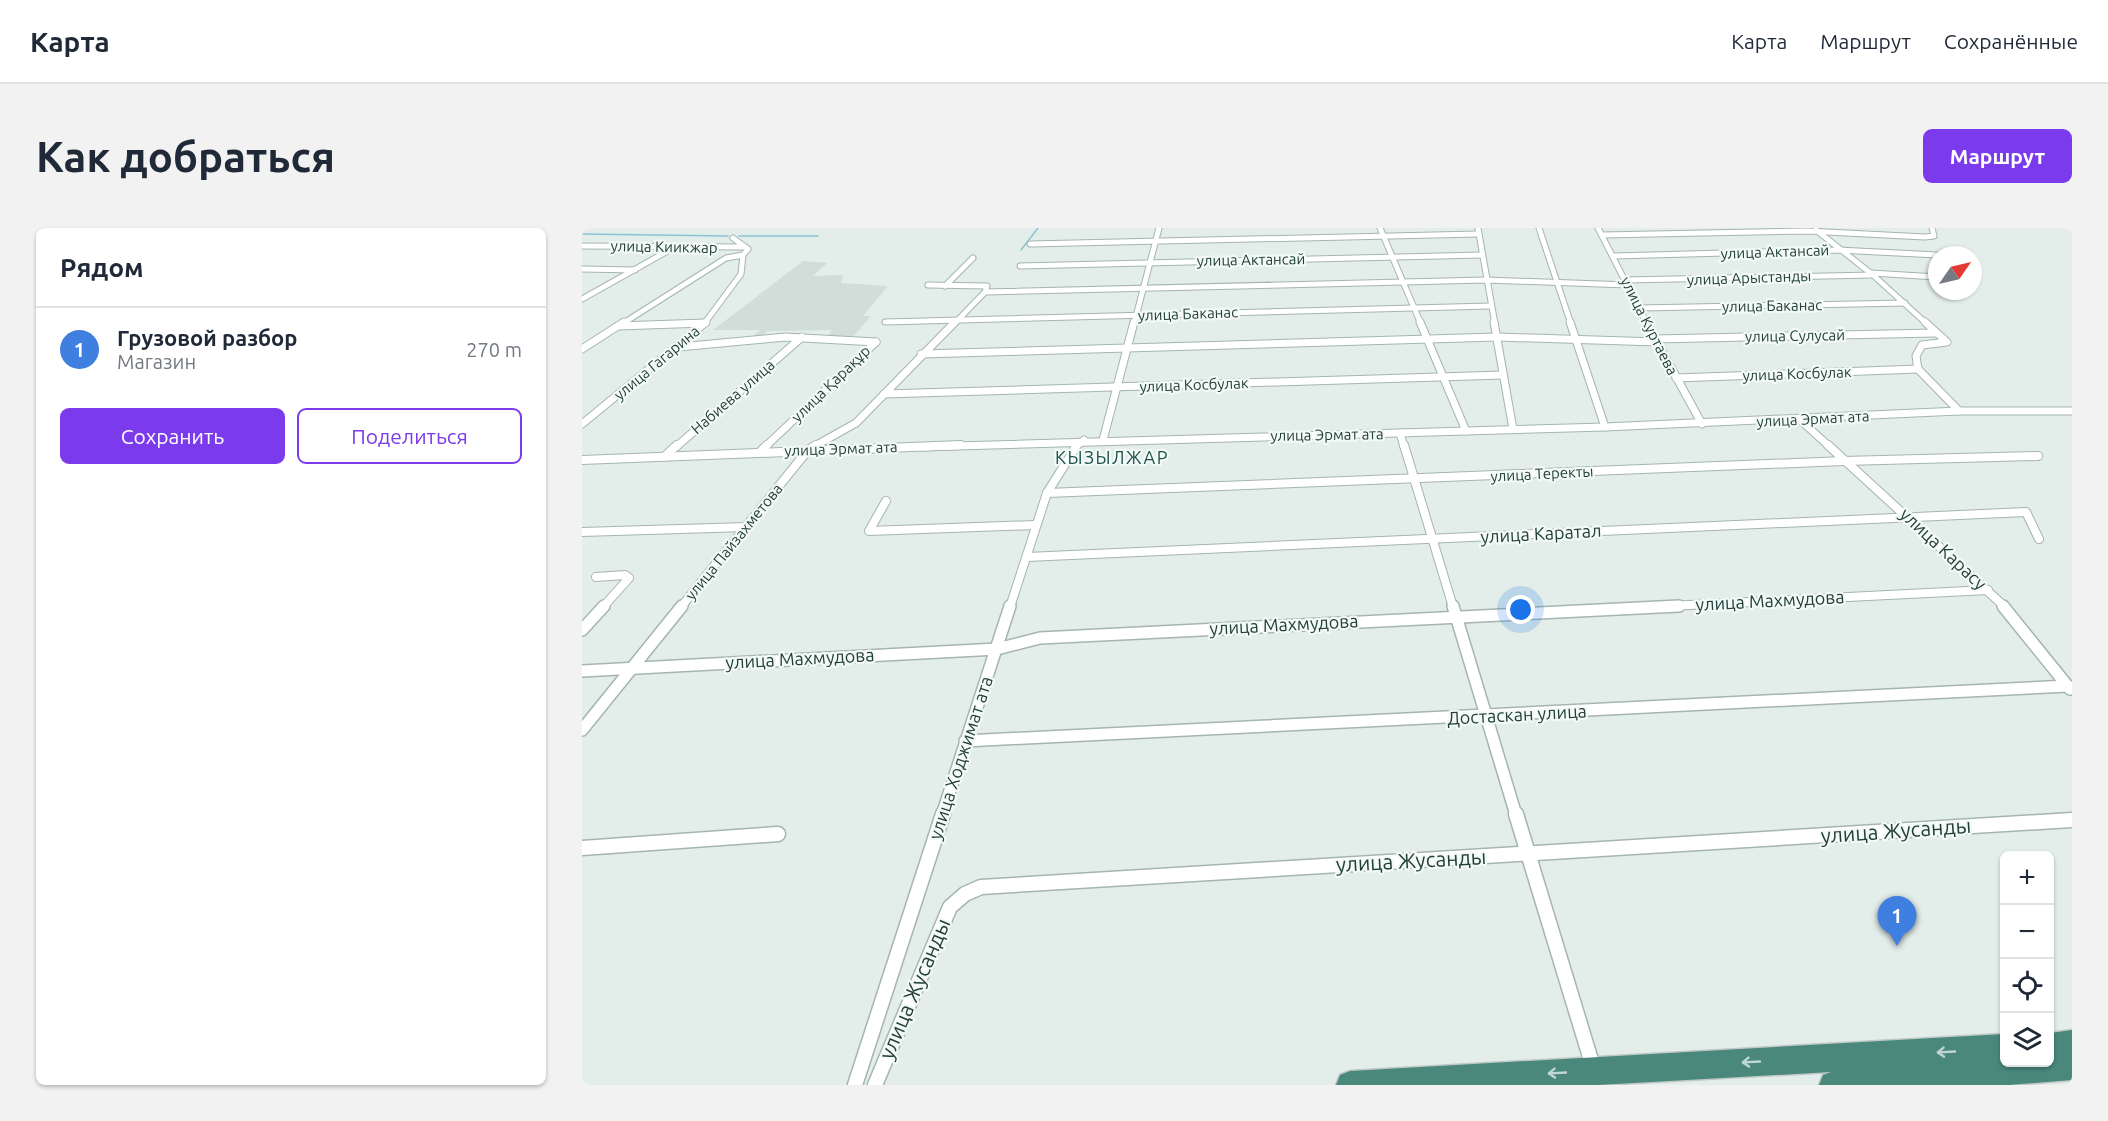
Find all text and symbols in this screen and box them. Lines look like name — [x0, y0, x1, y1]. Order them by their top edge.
text: Карта — [30, 26, 110, 57]
text: Карта — [1731, 29, 1787, 53]
text: Маршрут — [1820, 29, 1911, 53]
text: Сохранённые — [1944, 29, 2078, 53]
button: Маршрут — [1923, 129, 2072, 183]
text: Как добраться — [36, 133, 335, 180]
street label: улица Киикжар — [610, 237, 718, 256]
street label: улица Актансай — [1720, 241, 1830, 262]
north arrow — [1928, 246, 1982, 300]
street label: улица Актансай — [1196, 250, 1305, 269]
text: Рядом — [60, 253, 144, 282]
street label: улица Арыстанды — [1687, 267, 1811, 288]
street label: улица Куртаева — [1617, 274, 1681, 378]
street label: улица Баканас — [1722, 296, 1822, 315]
street label: улица Баканас — [1138, 303, 1238, 324]
street label: улица Гагарина — [611, 322, 703, 403]
text: Грузовой разбор — [117, 325, 298, 350]
street label: улица Сулусай — [1745, 326, 1845, 345]
text: 1 — [74, 338, 85, 361]
text: 270 m — [466, 338, 522, 361]
street label: улица Қарақұр — [788, 342, 873, 425]
text: Магазин — [117, 350, 196, 373]
street label: Набиева улица — [688, 356, 778, 437]
street label: улица Косбулак — [1742, 363, 1852, 384]
street label: улица Косбулак — [1139, 374, 1249, 395]
street label: улица Эрмат ата — [1756, 407, 1870, 430]
button: Сохранить — [60, 408, 285, 464]
button: Поделиться — [297, 408, 522, 464]
street label: улица Эрмат ата — [1270, 425, 1384, 444]
street label: улица Эрмат ата — [784, 438, 898, 459]
district label: КЫЗЫЛЖАР — [1055, 447, 1169, 467]
street label: улица Теректы — [1490, 462, 1594, 485]
street label: улица Пайзахметова — [682, 480, 786, 603]
street label: улица Карасу — [1896, 503, 1991, 594]
street label: улица Каратал — [1480, 520, 1602, 546]
street label: улица Махмудова — [1695, 586, 1845, 614]
your location — [1506, 595, 1535, 624]
street label: улица Махмудова — [1209, 610, 1359, 638]
street label: улица Махмудова — [725, 644, 875, 672]
street label: улица Ходжимат ата — [924, 673, 996, 842]
street label: Достаскан улица — [1447, 700, 1587, 728]
street label: улица Жусанды — [1820, 813, 1972, 847]
street label: улица Жусанды — [1335, 844, 1487, 876]
map controls — [2000, 851, 2054, 1067]
button: + — [2000, 851, 2054, 905]
pin: 1 — [1878, 896, 1916, 946]
button: − — [2000, 905, 2054, 959]
street label: улица Жусанды — [874, 915, 955, 1063]
button: locate — [2000, 959, 2054, 1013]
button: layers — [2000, 1013, 2054, 1067]
one-way arrow — [1937, 1046, 1957, 1057]
one-way arrow — [1742, 1057, 1762, 1068]
one-way arrow — [1547, 1068, 1567, 1079]

